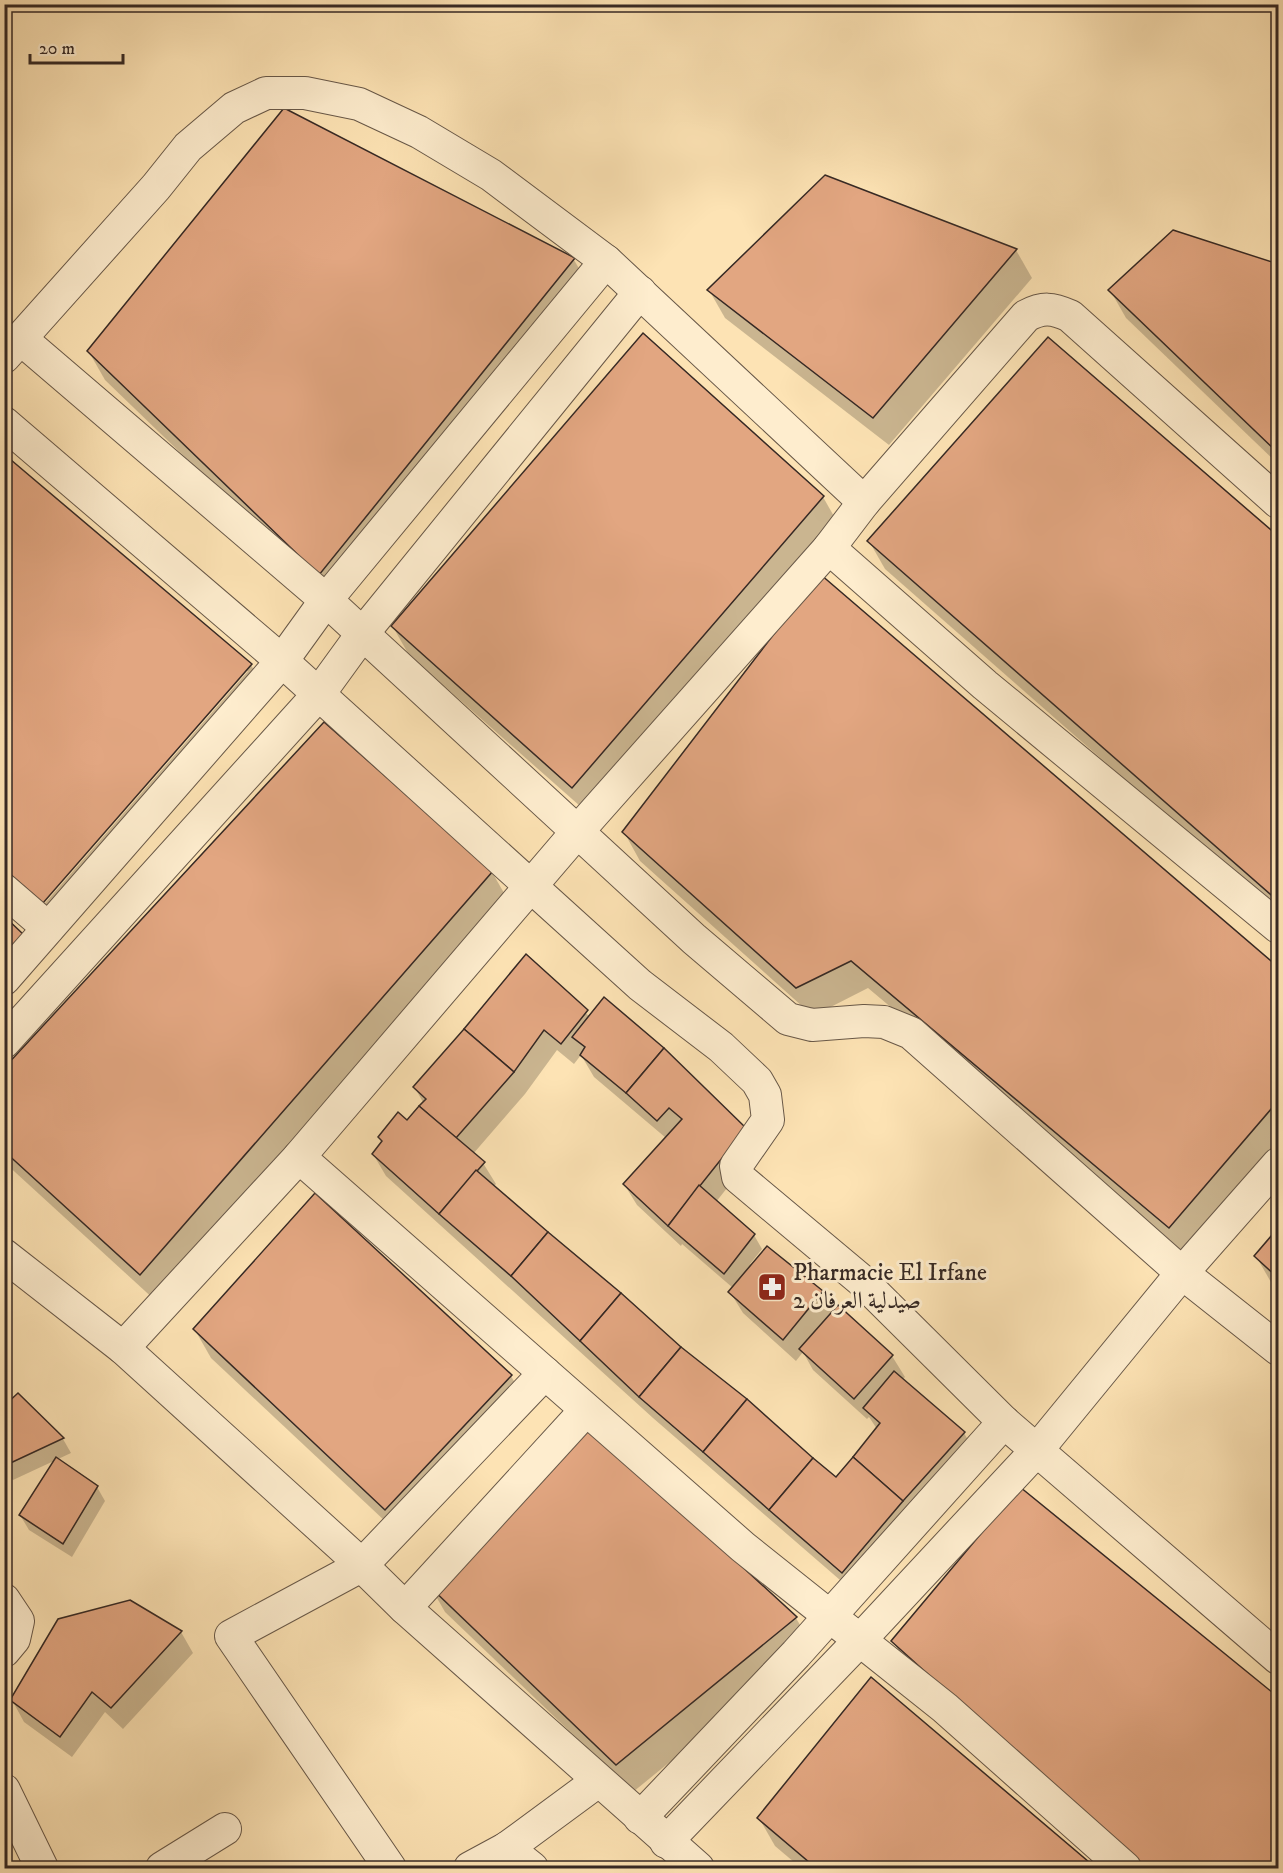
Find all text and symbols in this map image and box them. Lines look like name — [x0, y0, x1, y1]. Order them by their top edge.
scale bar — [30, 27, 123, 65]
text: 20 m — [39, 38, 75, 60]
place label: Pharmacie El Irfane صيدلية العرفان 2 — [793, 1258, 987, 1316]
pharmacy icon: Pharmacie El Irfane صيدلية العرفان 2 — [756, 1271, 788, 1303]

